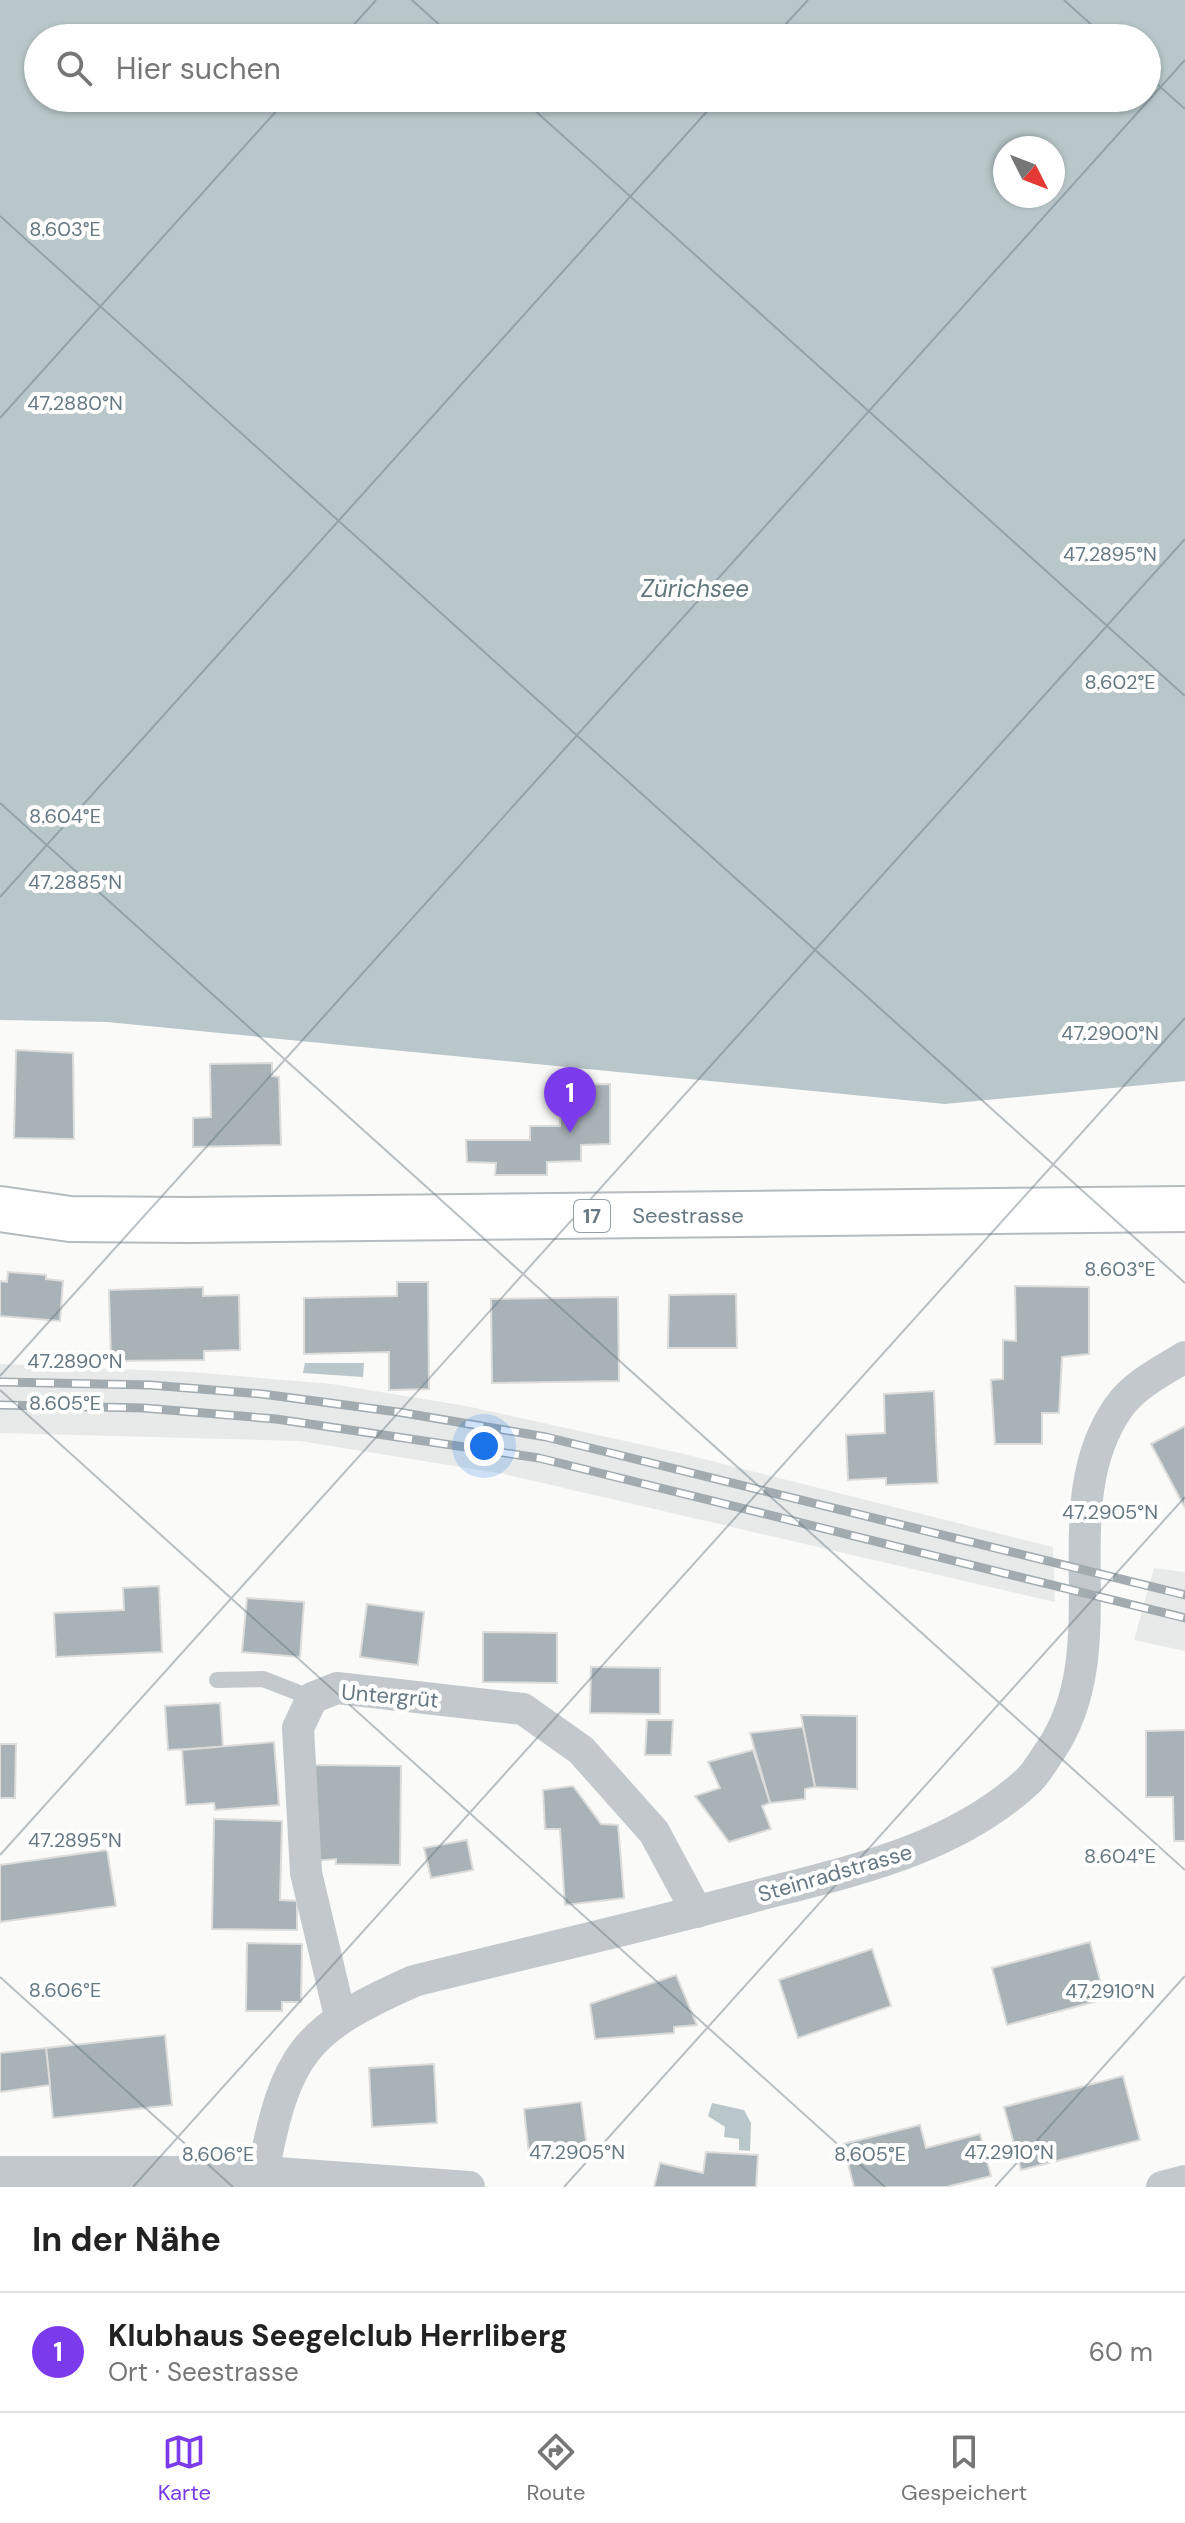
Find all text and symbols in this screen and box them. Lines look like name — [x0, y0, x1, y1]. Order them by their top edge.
search box — [24, 24, 1161, 112]
icon: search — [52, 46, 96, 90]
text: Hier suchen — [116, 49, 281, 88]
north arrow — [993, 136, 1065, 208]
text: 8.603°E — [29, 216, 101, 242]
text: 47.2880°N — [27, 390, 123, 416]
text: 47.2895°N — [1063, 541, 1157, 567]
water label: Zürichsee — [641, 573, 749, 604]
text: 8.602°E — [1084, 669, 1156, 695]
text: 8.604°E — [29, 803, 101, 829]
text: 47.2885°N — [28, 869, 122, 895]
text: 47.2900°N — [1061, 1020, 1159, 1046]
pin: 1 — [544, 1067, 596, 1133]
road number: 17 — [574, 1200, 610, 1232]
street label: Seestrasse — [632, 1201, 744, 1230]
text: 8.603°E — [1084, 1256, 1156, 1282]
text: 47.2890°N — [27, 1348, 123, 1374]
text: 8.605°E — [29, 1390, 101, 1416]
your location — [464, 1426, 504, 1466]
text: 47.2905°N — [1062, 1499, 1158, 1525]
street label: Untergrüt — [340, 1677, 440, 1715]
text: 47.2895°N — [28, 1827, 122, 1853]
street label: Steinradstrasse — [754, 1837, 916, 1909]
text: 8.604°E — [1084, 1843, 1156, 1869]
text: 8.606°E — [29, 1977, 101, 2003]
text: 47.2910°N — [1065, 1978, 1155, 2004]
text: 47.2905°N — [529, 2139, 625, 2165]
text: 47.2910°N — [964, 2139, 1054, 2165]
text: 8.606°E — [182, 2141, 254, 2167]
text: 8.605°E — [834, 2141, 906, 2167]
text: In der Nähe — [32, 2217, 221, 2262]
text: Klubhaus Seegelclub Herrliberg — [108, 2316, 568, 2355]
text: 1 — [53, 2335, 63, 2369]
text: 60 m — [1089, 2335, 1153, 2369]
text: Ort · Seestrasse — [108, 2355, 299, 2389]
tab: Karte — [158, 2430, 211, 2507]
tab: Route — [527, 2430, 585, 2507]
tab: Gespeichert — [901, 2430, 1027, 2507]

